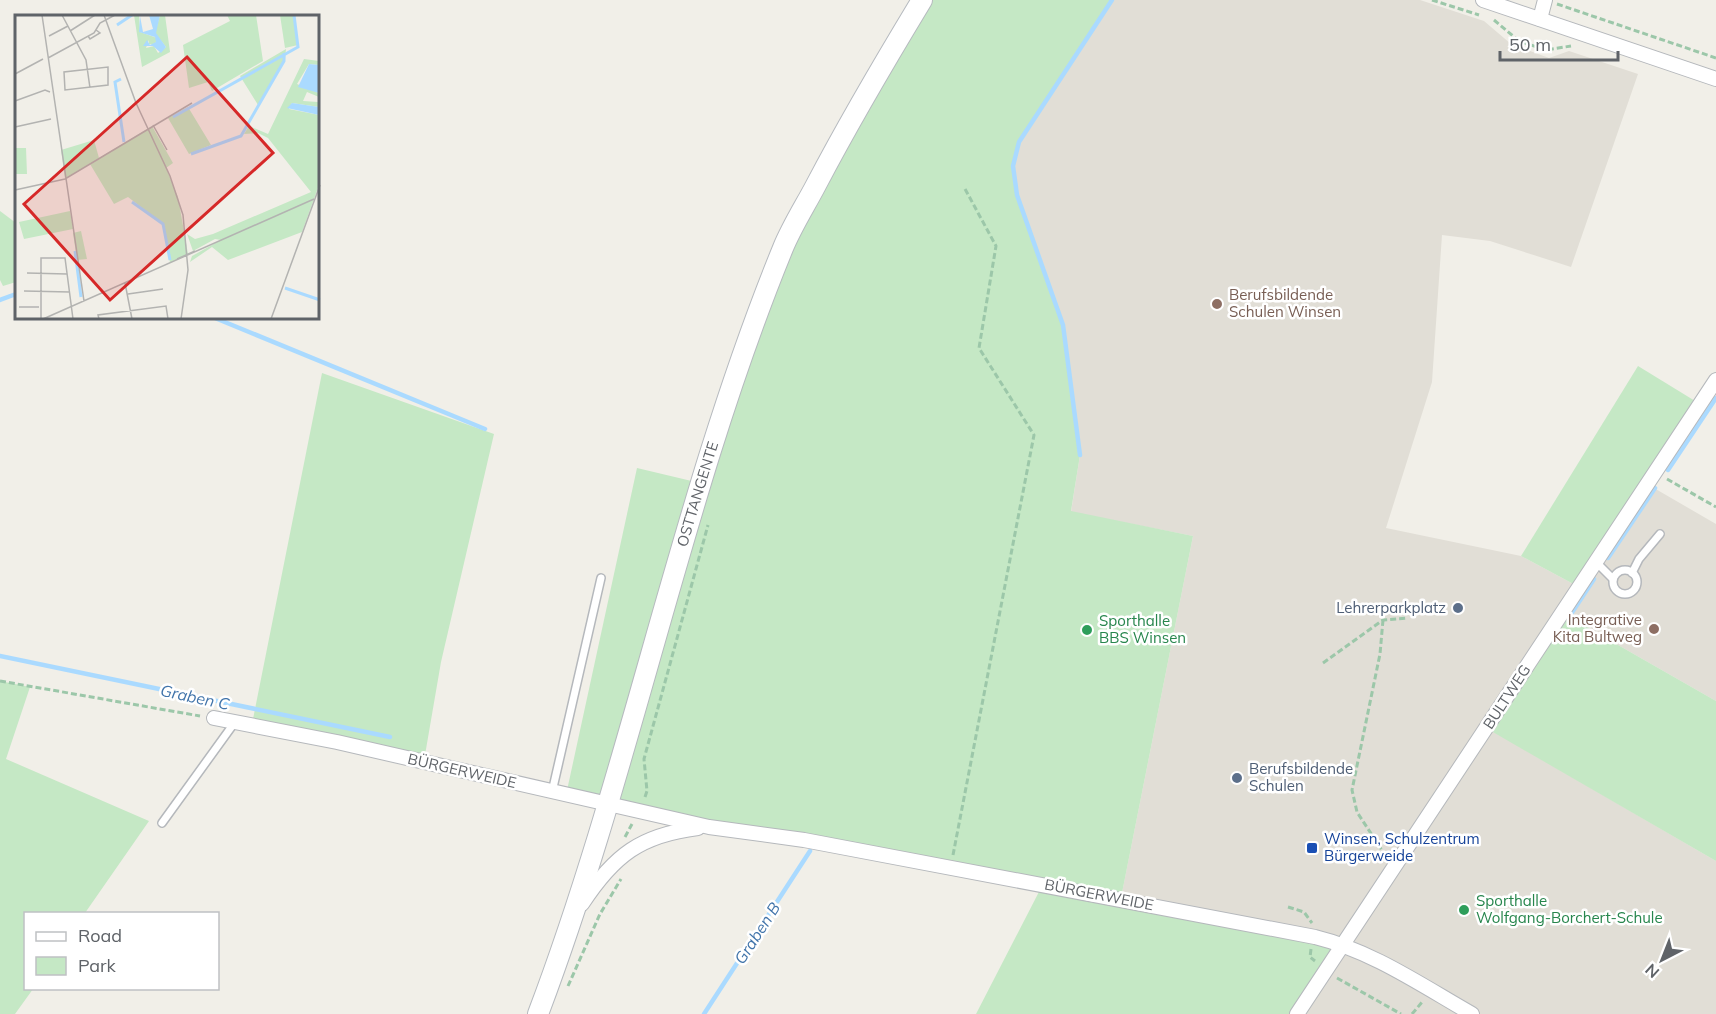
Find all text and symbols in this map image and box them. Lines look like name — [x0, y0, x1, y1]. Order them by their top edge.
inset map — [15, 15, 320, 320]
scale bar — [1500, 24, 1618, 62]
text: 50 m — [1509, 33, 1551, 56]
place label: Berufsbildende Schulen Winsen — [1229, 285, 1341, 321]
marker: Berufsbildende Schulen Winsen — [1210, 297, 1224, 311]
street label: OSTTANGENTE — [672, 439, 722, 549]
place label: Lehrerparkplatz — [1336, 598, 1446, 617]
marker: Lehrerparkplatz — [1451, 601, 1465, 615]
place label: Integrative Kita Bultweg — [1553, 610, 1642, 646]
place label: Sporthalle BBS Winsen — [1099, 611, 1186, 647]
marker: Integrative Kita Bultweg — [1647, 622, 1661, 636]
marker: Sporthalle BBS Winsen — [1080, 623, 1094, 637]
street label: BULTWEG — [1479, 661, 1534, 733]
water label: Graben C — [159, 680, 231, 714]
street label: BÜRGERWEIDE — [406, 749, 518, 792]
place label: Berufsbildende Schulen — [1249, 759, 1353, 795]
marker: Berufsbildende Schulen — [1230, 771, 1244, 785]
place label: Winsen, Schulzentrum Bürgerweide — [1324, 829, 1480, 865]
marker: Winsen, Schulzentrum Bürgerweide — [1305, 841, 1319, 855]
street label: BÜRGERWEIDE — [1043, 875, 1155, 914]
place label: Sporthalle Wolfgang-Borchert-Schule — [1476, 891, 1663, 927]
water label: Graben B — [730, 898, 784, 968]
marker: Sporthalle Wolfgang-Borchert-Schule — [1457, 903, 1471, 917]
legend — [24, 912, 219, 990]
text: Road — [78, 924, 122, 947]
north arrow — [1632, 930, 1692, 990]
text: Park — [78, 954, 117, 977]
text: N — [1641, 960, 1663, 983]

